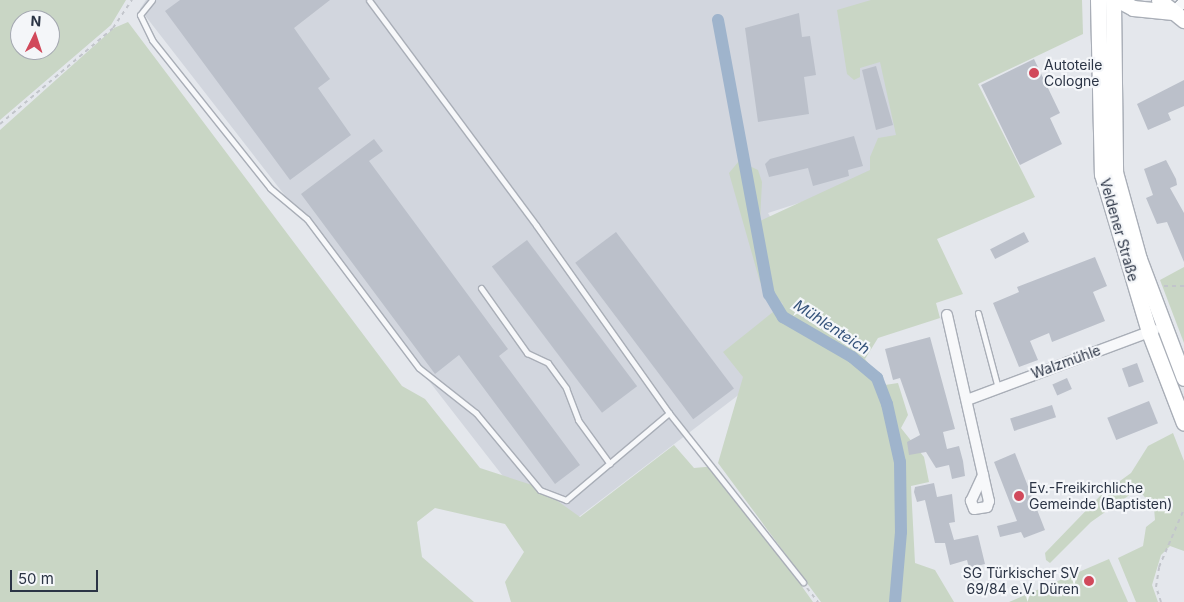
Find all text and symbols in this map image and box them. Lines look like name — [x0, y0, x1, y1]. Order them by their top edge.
north arrow — [10, 10, 60, 60]
text: N — [30, 12, 42, 29]
place label: Autoteile Cologne — [1044, 57, 1102, 90]
marker: Autoteile Cologne — [1028, 67, 1040, 79]
street label: Veldener Straße — [1096, 177, 1142, 283]
water label: Mühlenteich — [791, 296, 873, 358]
street label: Walzmühle — [1029, 342, 1103, 382]
place label: Ev.-Freikirchliche Gemeinde (Baptisten) — [1029, 480, 1172, 512]
marker: Ev.-Freikirchliche Gemeinde (Baptisten) — [1013, 490, 1025, 502]
scale bar — [12, 560, 100, 592]
place label: SG Türkischer SV 69/84 e.V. Düren — [963, 565, 1079, 598]
text: 50 m — [18, 569, 54, 588]
marker: SG Türkischer SV 69/84 e.V. Düren — [1083, 575, 1095, 587]

